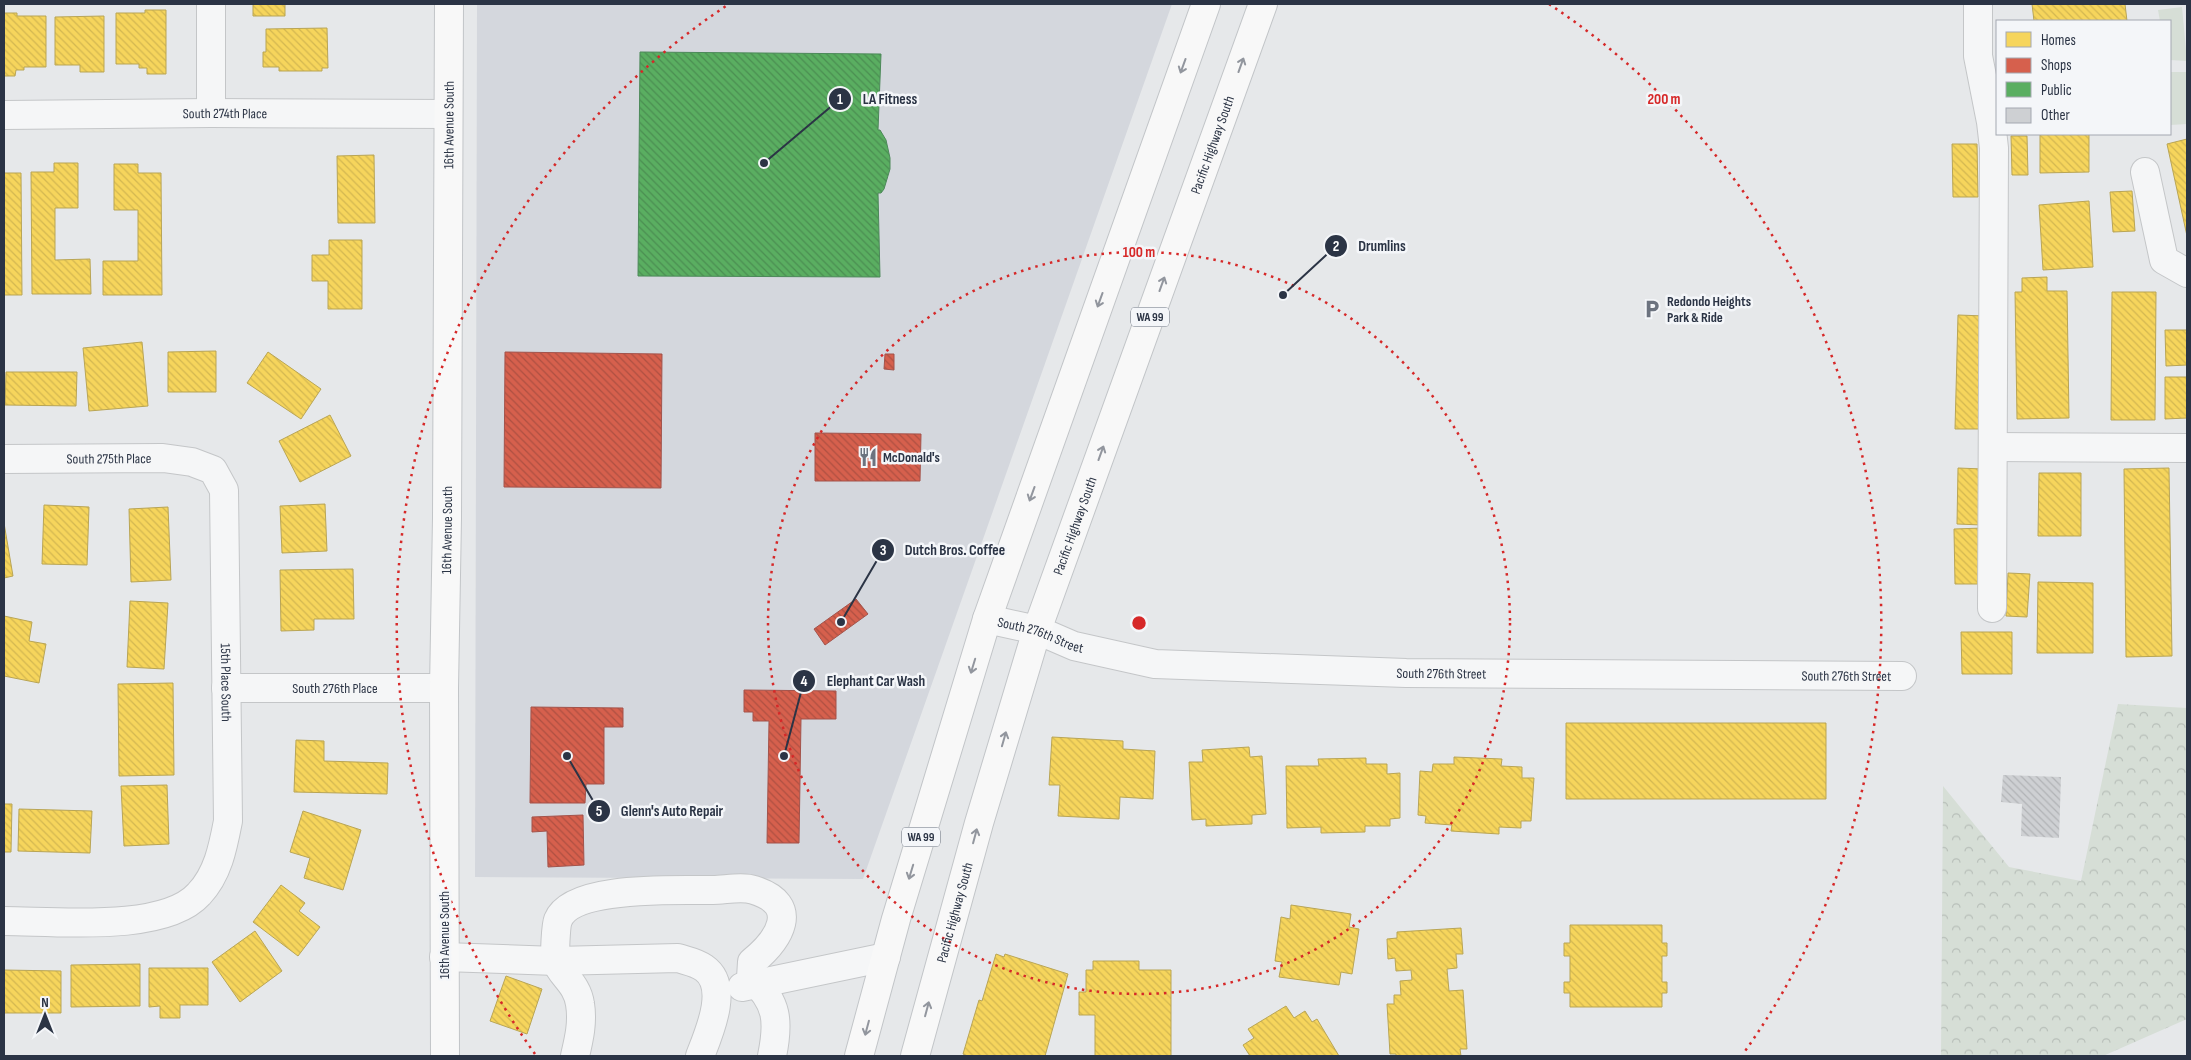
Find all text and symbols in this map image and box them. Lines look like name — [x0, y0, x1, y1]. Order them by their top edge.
legend — [1996, 20, 2171, 135]
text: Homes — [2041, 31, 2076, 50]
text: Shops — [2041, 56, 2072, 75]
one-way arrow — [1178, 58, 1188, 74]
one-way arrow — [1237, 58, 1246, 73]
street label: 16th Avenue South — [440, 81, 458, 169]
text: Public — [2041, 81, 2072, 100]
callout: LA Fitness — [828, 84, 927, 114]
text: 1 — [837, 90, 843, 109]
text: LA Fitness — [863, 90, 917, 109]
text: 200 m — [1647, 90, 1681, 109]
street label: Pacific Highway South — [1187, 94, 1238, 196]
street label: South 274th Place — [183, 105, 267, 122]
text: Other — [2041, 106, 2070, 125]
callout: Drumlins — [1323, 231, 1416, 261]
text: 2 — [1333, 237, 1339, 256]
text: Drumlins — [1358, 237, 1406, 256]
text: 100 m — [1123, 243, 1155, 262]
one-way arrow — [1158, 276, 1167, 292]
one-way arrow — [1095, 291, 1104, 307]
place label: Redondo Heights Park & Ride — [1667, 293, 1751, 326]
parking icon: Redondo Heights Park & Ride — [1641, 298, 1663, 320]
road number: WA 99 — [1131, 308, 1169, 326]
restaurant icon: McDonald's — [857, 446, 879, 468]
one-way arrow — [1097, 446, 1106, 461]
place label: McDonald's — [883, 449, 940, 466]
street label: South 275th Place — [67, 450, 151, 468]
street label: Pacific Highway South — [1050, 474, 1101, 577]
one-way arrow — [1027, 485, 1036, 501]
street label: 16th Avenue South — [438, 486, 456, 574]
callout: Dutch Bros. Coffee — [870, 535, 1016, 565]
text: 3 — [880, 541, 887, 560]
text: Dutch Bros. Coffee — [905, 541, 1005, 560]
street label: South 276th Street — [996, 614, 1085, 657]
centre of rings — [1130, 614, 1148, 632]
street label: 15th Place South — [217, 643, 235, 722]
one-way arrow — [967, 657, 977, 673]
street label: South 276th Street — [1396, 665, 1486, 682]
callout: Elephant Car Wash — [791, 666, 935, 696]
street label: South 276th Street — [1801, 667, 1891, 685]
text: 4 — [801, 672, 808, 691]
text: Elephant Car Wash — [827, 672, 925, 691]
street label: South 276th Place — [292, 680, 378, 697]
one-way arrow — [1000, 731, 1010, 747]
callout: Glenn's Auto Repair — [586, 796, 734, 826]
text: 5 — [596, 802, 603, 821]
text: Glenn's Auto Repair — [621, 802, 724, 821]
road number: WA 99 — [902, 828, 940, 846]
one-way arrow — [971, 828, 980, 844]
street label: Pacific Highway South — [933, 860, 977, 964]
one-way arrow — [905, 863, 915, 879]
street label: 16th Avenue South — [436, 891, 453, 979]
north arrow — [20, 990, 70, 1040]
text: N — [41, 994, 49, 1011]
one-way arrow — [923, 1001, 932, 1017]
one-way arrow — [861, 1020, 871, 1036]

